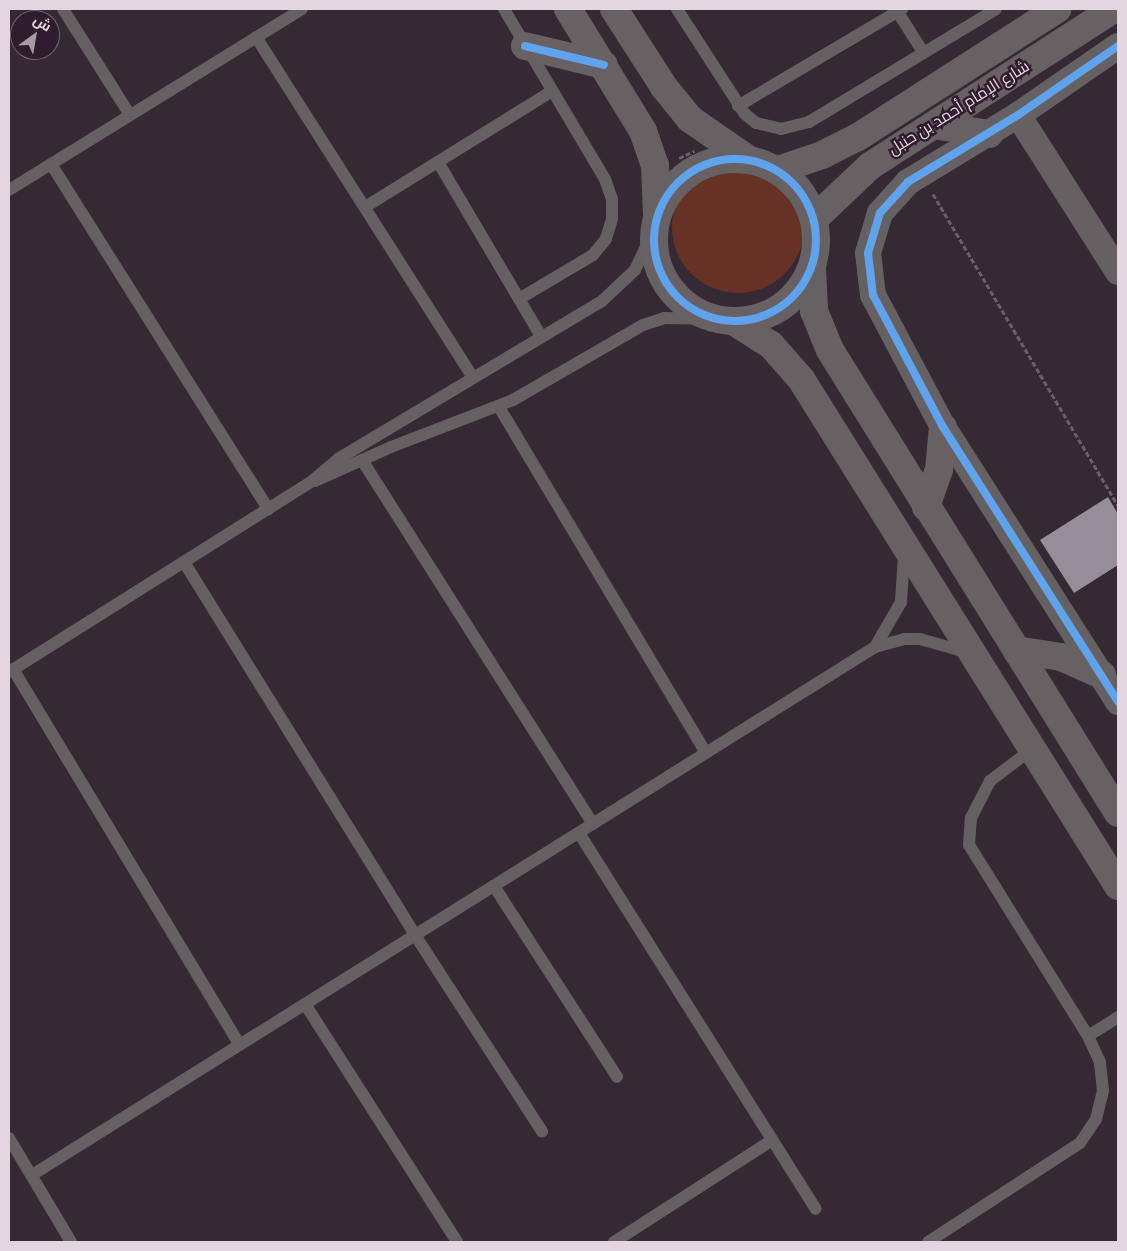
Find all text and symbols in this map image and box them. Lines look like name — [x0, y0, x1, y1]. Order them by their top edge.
north arrow — [10, 10, 60, 60]
text: ش — [31, 12, 54, 35]
street label: شارع الإمام أحمد بن حنبل — [885, 57, 1033, 159]

